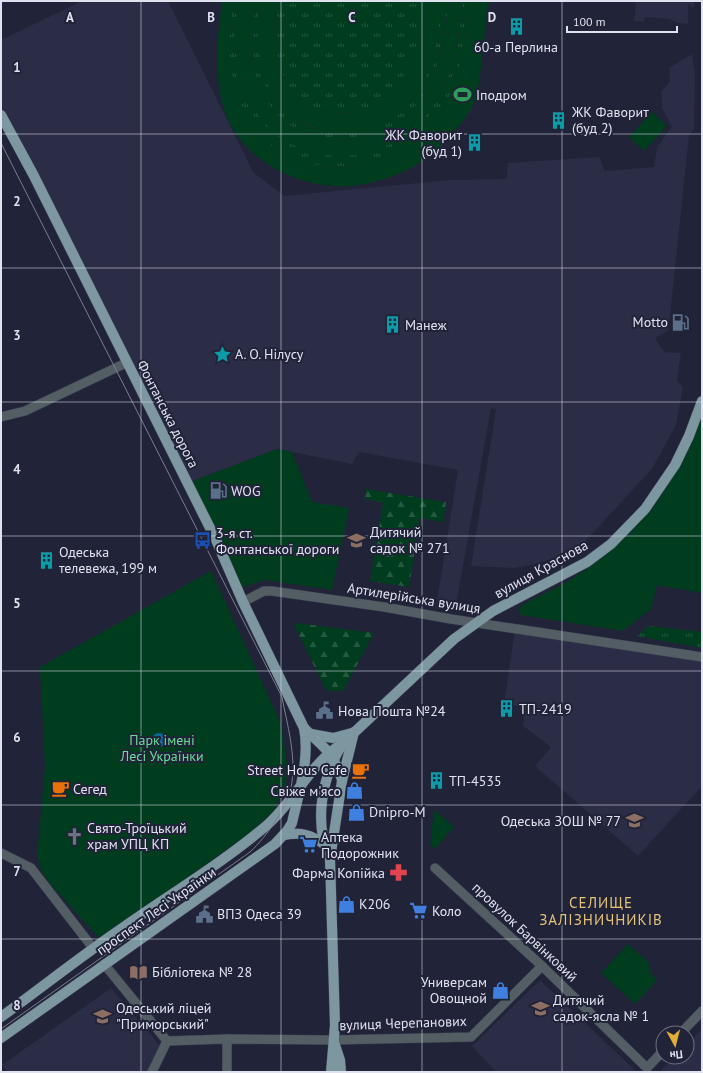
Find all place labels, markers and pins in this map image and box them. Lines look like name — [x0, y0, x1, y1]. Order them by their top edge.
building icon: 60-а Перлина — [506, 17, 526, 37]
place label: 60-а Перлина — [474, 38, 558, 56]
sports icon: Іподром — [453, 85, 473, 105]
place label: Іподром — [476, 86, 527, 104]
place label: ЖК Фаворит (буд 2) — [571, 103, 649, 137]
building icon: ЖК Фаворит (буд 2) — [549, 110, 569, 130]
place label: ЖК Фаворит (буд 1) — [384, 126, 462, 160]
building icon: ЖК Фаворит (буд 1) — [465, 133, 485, 153]
fuel station icon: Motto — [671, 312, 691, 332]
place label: Motto — [633, 313, 668, 331]
building icon: Манеж — [382, 315, 402, 335]
place label: Манеж — [405, 316, 448, 334]
place icon: А. О. Нілусу — [212, 344, 232, 364]
place label: А. О. Нілусу — [235, 345, 304, 363]
fuel station icon: WOG — [208, 481, 228, 501]
place label: WOG — [231, 482, 260, 500]
place label: Дитячий садок № 271 — [370, 523, 450, 557]
place label: 3-я ст. Фонтанської дороги — [216, 524, 340, 558]
school or university icon: Дитячий садок № 271 — [347, 530, 367, 550]
bus stop icon: 3-я ст. Фонтанської дороги — [193, 531, 213, 551]
place label: Одеська телевежа, 199 м — [59, 543, 157, 577]
building icon: Одеська телевежа, 199 м — [36, 550, 56, 570]
building icon: ТП-2419 — [496, 699, 516, 719]
place label: ТП-2419 — [519, 700, 572, 718]
public building icon: Нова Пошта №24 — [315, 701, 335, 721]
place label: Нова Пошта №24 — [338, 702, 446, 720]
cafe icon: Street Hous Cafe — [350, 760, 370, 780]
place label: Street Hous Cafe — [247, 761, 347, 779]
building icon: ТП-4535 — [426, 771, 446, 791]
place label: ТП-4535 — [449, 772, 502, 790]
cafe icon: Сегед — [50, 779, 70, 799]
place label: Сегед — [73, 780, 107, 798]
shop icon: Свіже м'ясо — [344, 781, 364, 801]
place label: Свіже м'ясо — [271, 782, 341, 800]
shop icon: Dnipro-M — [346, 802, 366, 822]
place label: Dnipro-M — [369, 803, 426, 821]
school or university icon: Одеська ЗОШ № 77 — [624, 811, 644, 831]
place label: Одеська ЗОШ № 77 — [501, 812, 621, 830]
place label: Свято-Троїцький храм УПЦ КП — [87, 819, 187, 853]
church icon: Свято-Троїцький храм УПЦ КП — [64, 826, 84, 846]
place label: Аптека Подорожник — [321, 828, 399, 862]
supermarket icon: Аптека Подорожник — [298, 835, 318, 855]
pharmacy icon: Фарма Копійка — [388, 863, 408, 883]
place label: Фарма Копійка — [292, 864, 385, 882]
shop icon: К206 — [336, 894, 356, 914]
place label: К206 — [359, 895, 390, 913]
supermarket icon: Коло — [409, 901, 429, 921]
place label: Коло — [432, 902, 462, 920]
public building icon: ВПЗ Одеса 39 — [194, 904, 214, 924]
place label: ВПЗ Одеса 39 — [217, 905, 302, 923]
library icon: Бібліотека № 28 — [129, 962, 149, 982]
place label: Бібліотека № 28 — [152, 963, 252, 981]
place label: Универсам Овощной — [421, 973, 487, 1007]
shop icon: Универсам Овощной — [490, 980, 510, 1000]
place label: Дитячий садок-ясла № 1 — [553, 991, 649, 1025]
school or university icon: Дитячий садок-ясла № 1 — [530, 998, 550, 1018]
place label: Одеський ліцей "Приморський" — [116, 999, 211, 1033]
school or university icon: Одеський ліцей "Приморський" — [93, 1006, 113, 1026]

